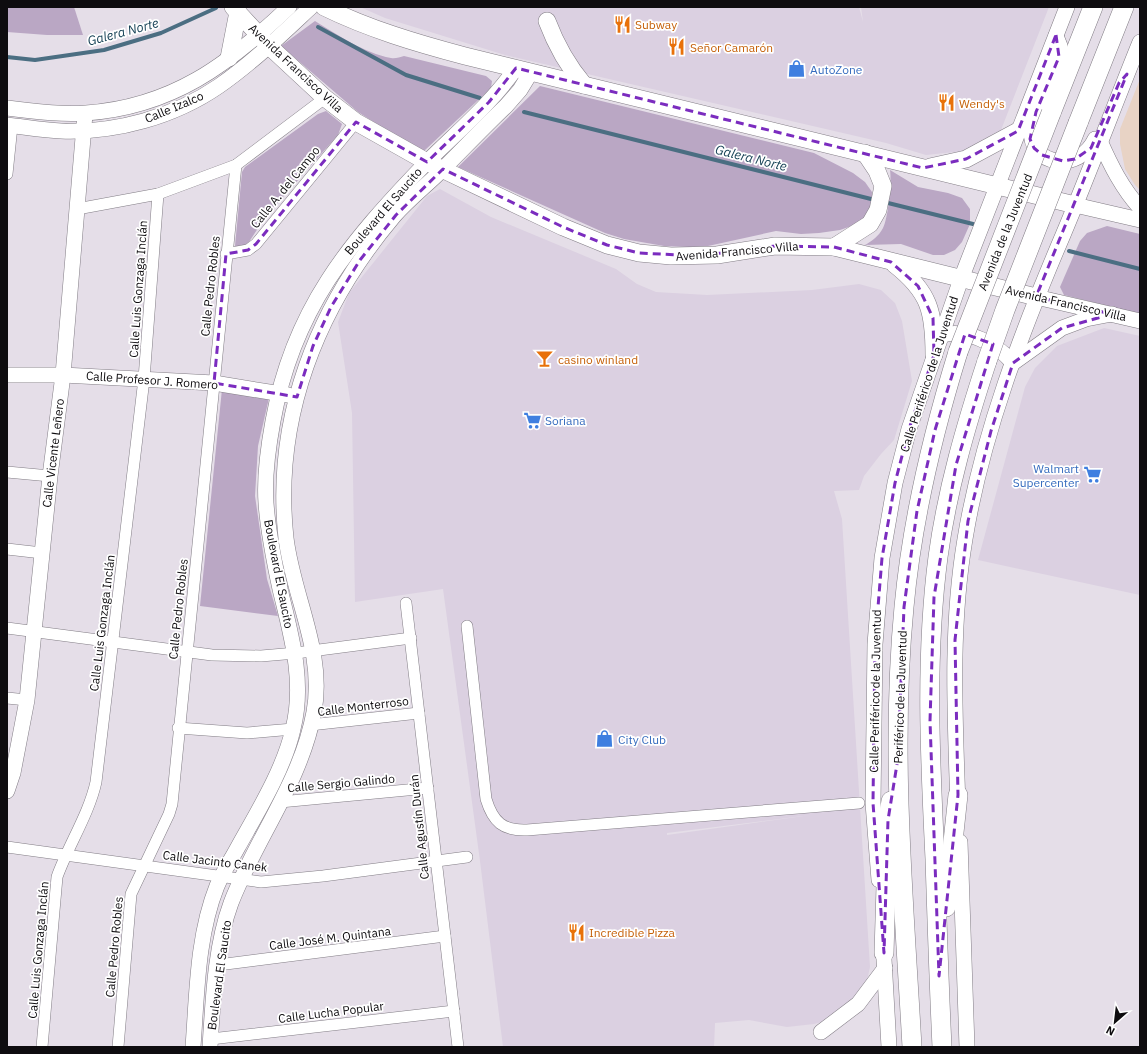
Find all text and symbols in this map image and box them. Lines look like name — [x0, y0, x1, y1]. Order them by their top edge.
water label: Galera Norte — [86, 14, 161, 50]
restaurant icon: Subway — [612, 14, 632, 34]
place label: Subway — [635, 17, 677, 32]
street label: Avenida Francisco Villa — [246, 20, 347, 116]
restaurant icon: Señor Camarón — [667, 37, 687, 57]
place label: Señor Camarón — [690, 40, 773, 55]
shop icon: AutoZone — [787, 59, 807, 79]
place label: AutoZone — [810, 62, 863, 77]
street label: Calle Izalco — [142, 88, 206, 126]
restaurant icon: Wendy's — [936, 93, 956, 113]
place label: Wendy's — [959, 96, 1005, 111]
water label: Galera Norte — [713, 141, 789, 175]
street label: Calle A. del Campo — [247, 143, 323, 231]
street label: Boulevard El Saucito — [341, 164, 425, 258]
street label: Avenida de la Juventud — [975, 171, 1035, 293]
street label: Calle Luis Gonzaga Inclán — [126, 220, 150, 358]
street label: Calle Pedro Robles — [197, 235, 223, 337]
street label: Avenida Francisco Villa — [675, 238, 800, 264]
street label: Avenida Francisco Villa — [1004, 282, 1128, 324]
street label: Calle Periférico de la Juventud — [897, 294, 961, 454]
bar icon: casino winland — [535, 349, 555, 369]
place label: casino winland — [558, 352, 638, 367]
street label: Calle Profesor J. Romero — [85, 368, 219, 392]
street label: Calle Vicente Leñero — [39, 397, 67, 508]
supermarket icon: Soriana — [522, 410, 542, 430]
place label: Soriana — [545, 413, 586, 428]
place label: Walmart Supercenter — [1013, 461, 1080, 490]
supermarket icon: Walmart Supercenter — [1082, 465, 1102, 485]
street label: Boulevard El Saucito — [261, 518, 297, 630]
street label: Calle Luis Gonzaga Inclán — [86, 554, 118, 692]
street label: Calle Pedro Robles — [165, 558, 191, 660]
street label: Calle Periférico de la Juventud — [866, 609, 884, 773]
street label: Periférico de la Juventud — [890, 630, 910, 764]
street label: Calle Monterroso — [317, 693, 410, 719]
shop icon: City Club — [595, 729, 615, 749]
place label: City Club — [618, 732, 666, 747]
street label: Calle Sergio Galindo — [287, 771, 396, 795]
street label: Calle Agustín Durán — [406, 774, 432, 880]
street label: Calle Jacinto Canek — [162, 847, 269, 875]
street label: Calle Luis Gonzaga Inclán — [25, 881, 51, 1019]
street label: Calle Pedro Robles — [102, 896, 126, 998]
street label: Boulevard El Saucito — [204, 919, 234, 1031]
restaurant icon: Incredible Pizza — [566, 922, 586, 942]
street label: Calle José M. Quintana — [268, 923, 392, 953]
place label: Incredible Pizza — [589, 925, 676, 940]
street label: Calle Lucha Popular — [277, 998, 385, 1026]
north arrow — [1095, 1002, 1135, 1042]
text: N — [1103, 1023, 1117, 1039]

